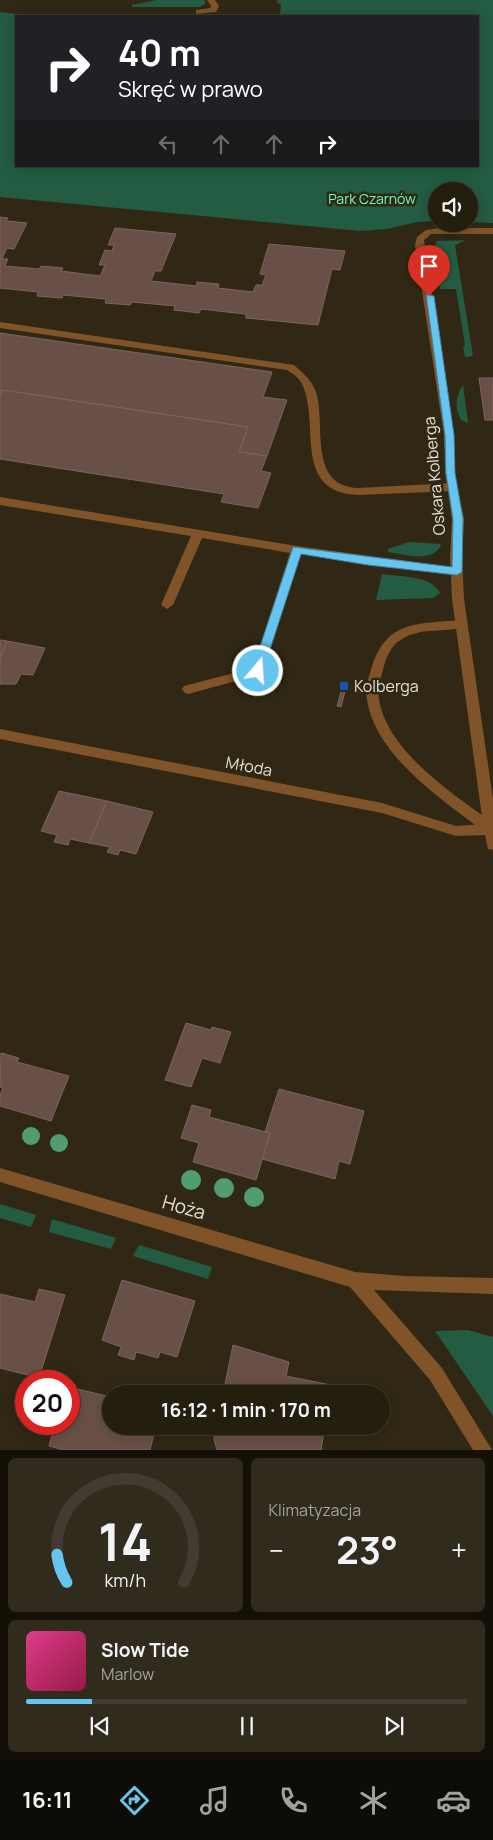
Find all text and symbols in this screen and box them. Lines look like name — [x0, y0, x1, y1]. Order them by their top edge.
text: 40 m — [118, 29, 201, 77]
icon: right — [35, 35, 100, 100]
text: Skręć w prawo — [118, 74, 263, 104]
icon: left — [154, 130, 182, 158]
icon: ahead — [207, 130, 235, 158]
icon: ahead — [260, 130, 288, 158]
icon: right — [313, 130, 341, 158]
map controls — [428, 182, 478, 232]
button: sound — [428, 182, 478, 232]
park label: Park Czarnów — [328, 189, 416, 208]
pin — [408, 245, 450, 296]
icon: arrive — [415, 252, 443, 280]
street label: Oskara Kolberga — [418, 416, 450, 536]
position arrow — [231, 644, 283, 696]
place label: Kolberga — [354, 675, 419, 697]
marker: Kolberga — [338, 680, 350, 692]
street label: Młoda — [224, 751, 274, 781]
street label: Hoża — [159, 1188, 209, 1226]
speed limit sign: 20 — [15, 1370, 80, 1435]
text: 16:12 · 1 min · 170 m — [161, 1397, 331, 1423]
text: Klimatyzacja — [269, 1499, 361, 1521]
text: 14 — [98, 1506, 152, 1577]
text: 23° — [336, 1523, 398, 1575]
text: − — [269, 1531, 284, 1569]
text: + — [451, 1531, 467, 1569]
text: km/h — [104, 1568, 146, 1592]
text: Slow Tide — [101, 1637, 189, 1663]
text: Marlow — [101, 1663, 154, 1685]
icon: previous — [86, 1712, 114, 1740]
icon: pause — [233, 1712, 261, 1740]
icon: next — [380, 1712, 408, 1740]
icon: directions — [117, 1783, 152, 1818]
icon: music — [197, 1783, 232, 1818]
icon: phone — [276, 1783, 311, 1818]
icon: climate — [356, 1783, 391, 1818]
icon: car — [436, 1783, 471, 1818]
text: 16:11 — [22, 1785, 72, 1815]

